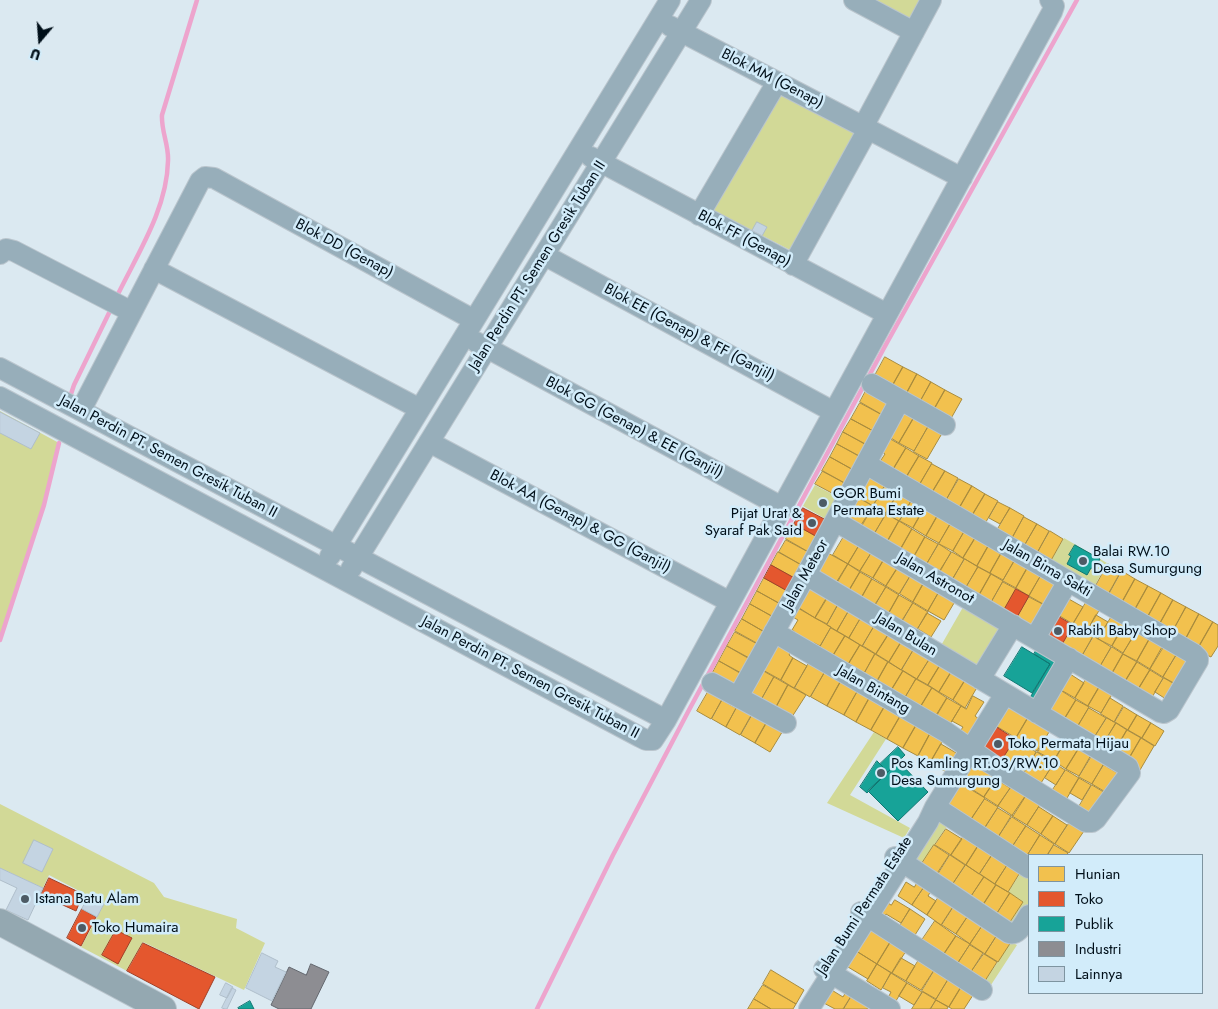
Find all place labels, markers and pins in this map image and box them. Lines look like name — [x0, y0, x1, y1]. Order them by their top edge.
place label: GOR Bumi Permata Estate — [833, 485, 924, 520]
marker: GOR Bumi Permata Estate — [817, 497, 829, 509]
place label: Pijat Urat & Syaraf Pak Said — [705, 505, 802, 540]
marker: Pijat Urat & Syaraf Pak Said — [806, 517, 818, 529]
place label: Balai RW.10 Desa Sumurgung — [1093, 543, 1202, 578]
marker: Balai RW.10 Desa Sumurgung — [1077, 555, 1089, 567]
place label: Rabih Baby Shop — [1068, 622, 1176, 640]
marker: Rabih Baby Shop — [1052, 625, 1064, 637]
place label: Toko Permata Hijau — [1008, 735, 1129, 753]
marker: Toko Permata Hijau — [992, 738, 1004, 750]
place label: Pos Kamling RT.03/RW.10 Desa Sumurgung — [891, 755, 1058, 790]
marker: Pos Kamling RT.03/RW.10 Desa Sumurgung — [875, 767, 887, 779]
place label: Istana Batu Alam — [35, 890, 139, 908]
marker: Istana Batu Alam — [19, 893, 31, 905]
place label: Toko Humaira — [92, 919, 179, 937]
marker: Toko Humaira — [76, 922, 88, 934]

